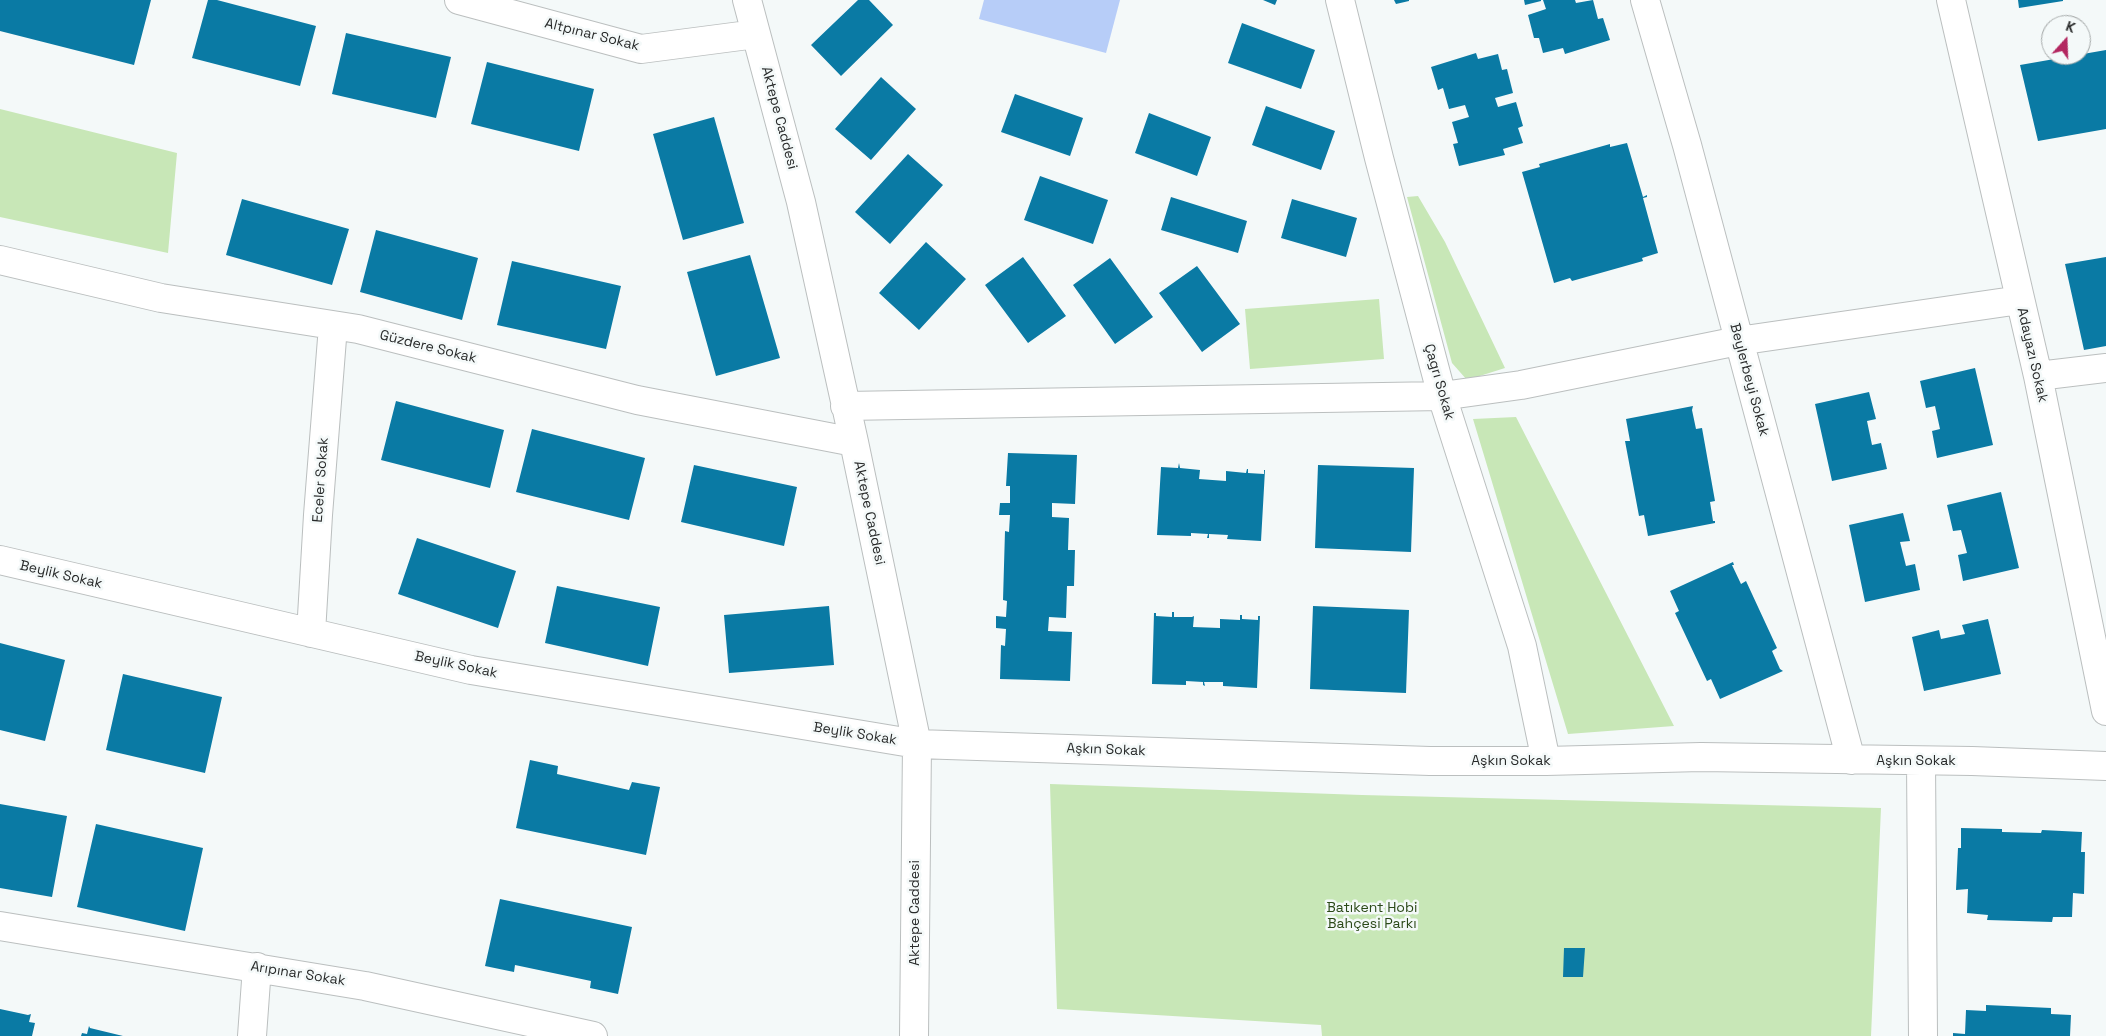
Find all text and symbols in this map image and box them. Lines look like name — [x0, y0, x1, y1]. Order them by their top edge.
street label: Altpınar Sokak — [543, 15, 641, 55]
north arrow — [2041, 15, 2091, 65]
text: K — [2064, 17, 2078, 37]
street label: Aktepe Caddesi — [757, 65, 801, 171]
street label: Adayazı Sokak — [2013, 306, 2051, 404]
street label: Beylerbeyi Sokak — [1726, 322, 1772, 438]
street label: Güzdere Sokak — [378, 327, 478, 367]
street label: Çagrı Sokak — [1420, 342, 1458, 422]
street label: Eceler Sokak — [310, 437, 332, 523]
street label: Aktepe Caddesi — [850, 460, 888, 566]
street label: Beylik Sokak — [18, 557, 104, 593]
street label: Beylik Sokak — [413, 648, 499, 682]
street label: Beylik Sokak — [812, 719, 898, 749]
street label: Aşkın Sokak — [1066, 740, 1146, 760]
street label: Aşkın Sokak — [1471, 753, 1551, 769]
street label: Aşkın Sokak — [1876, 753, 1956, 769]
street label: Aktepe Caddesi — [907, 860, 923, 966]
park label: Batıkent Hobi Bahçesi Parkı — [1327, 900, 1417, 932]
street label: Arıpınar Sokak — [249, 958, 347, 990]

